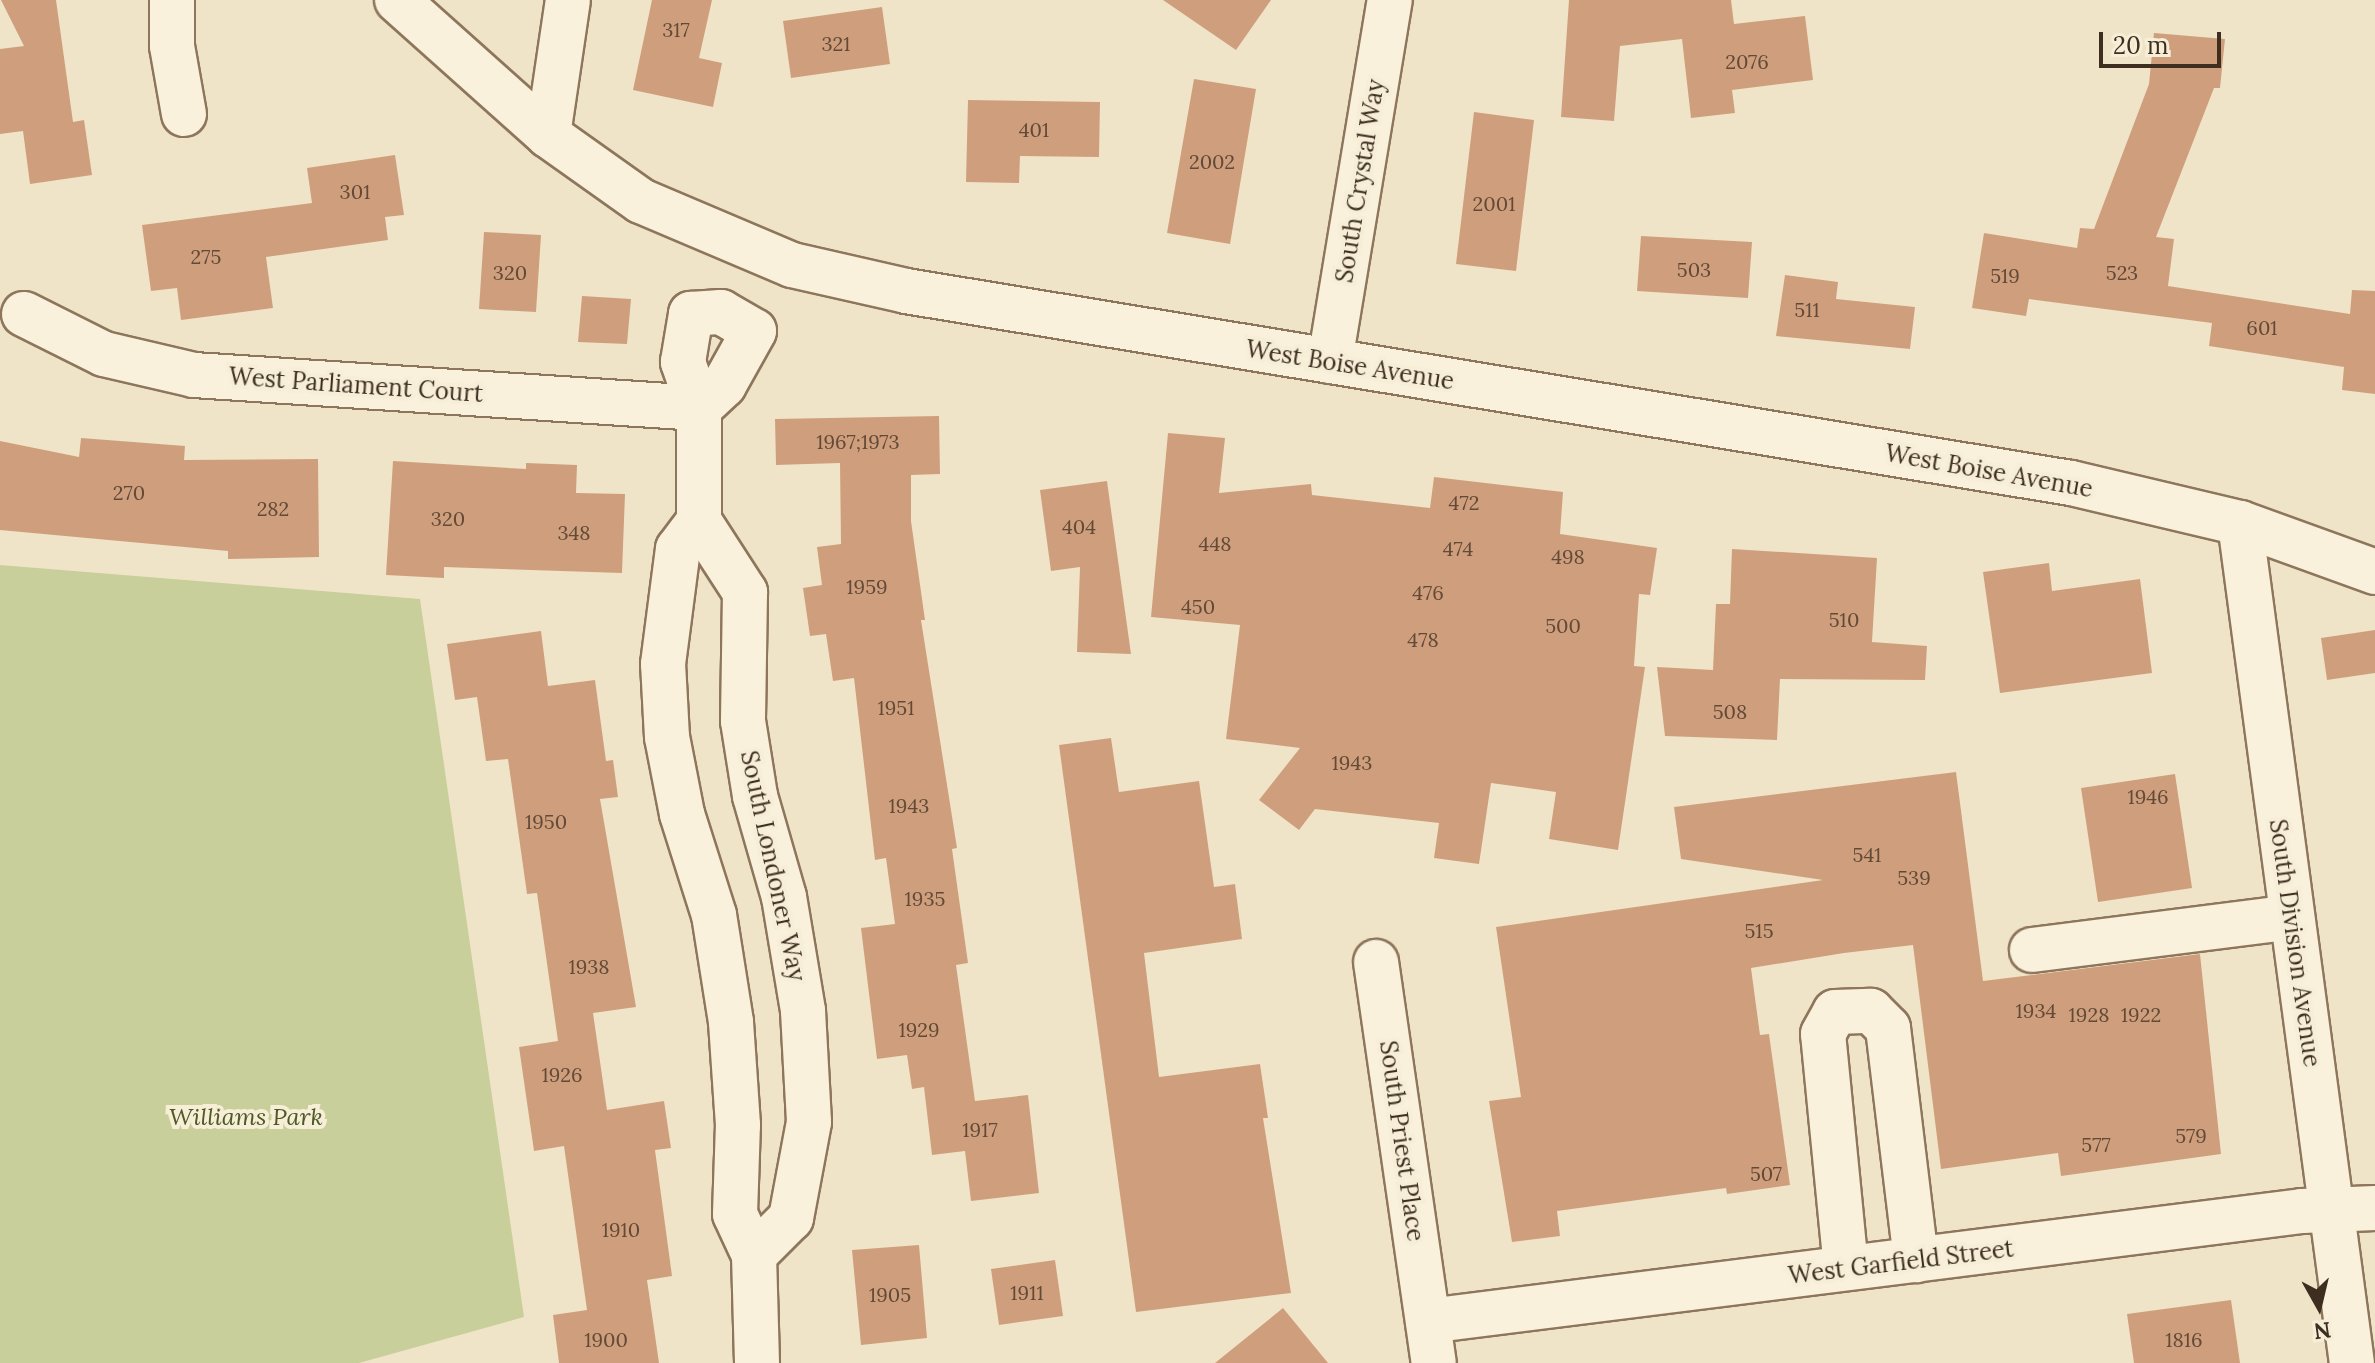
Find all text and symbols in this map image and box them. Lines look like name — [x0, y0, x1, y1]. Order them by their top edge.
scale bar — [2103, 16, 2225, 66]
house number: 317 — [662, 17, 690, 41]
text: 20 m — [2113, 30, 2169, 61]
house number: 321 — [821, 31, 851, 55]
house number: 2076 — [1725, 49, 1769, 73]
street label: South Crystal Way — [1330, 77, 1390, 285]
house number: 401 — [1019, 117, 1049, 141]
house number: 2002 — [1189, 149, 1235, 173]
house number: 301 — [340, 179, 370, 203]
house number: 2001 — [1473, 191, 1515, 215]
house number: 275 — [191, 244, 221, 268]
house number: 503 — [1677, 257, 1711, 281]
house number: 320 — [493, 260, 527, 284]
house number: 523 — [2106, 260, 2138, 284]
house number: 519 — [1990, 263, 2020, 287]
house number: 511 — [1794, 297, 1820, 321]
house number: 601 — [2246, 315, 2278, 339]
street label: West Boise Avenue — [1244, 334, 1456, 396]
street label: West Parliament Court — [228, 362, 484, 408]
house number: 1967;1973 — [816, 429, 900, 453]
street label: West Boise Avenue — [1883, 439, 2095, 503]
house number: 270 — [113, 480, 145, 504]
house number: 472 — [1449, 490, 1479, 514]
house number: 282 — [257, 496, 289, 520]
house number: 320 — [431, 506, 465, 530]
house number: 404 — [1062, 514, 1096, 538]
house number: 348 — [557, 520, 591, 544]
house number: 448 — [1199, 531, 1231, 555]
house number: 474 — [1443, 536, 1473, 560]
house number: 498 — [1551, 544, 1585, 568]
house number: 1959 — [846, 574, 888, 598]
house number: 476 — [1412, 580, 1444, 604]
house number: 450 — [1181, 594, 1215, 618]
house number: 510 — [1829, 607, 1859, 631]
house number: 500 — [1545, 613, 1581, 637]
house number: 478 — [1407, 627, 1439, 651]
house number: 1951 — [877, 695, 915, 719]
house number: 508 — [1713, 699, 1747, 723]
street label: South Londoner Way — [734, 748, 812, 984]
house number: 1943 — [1332, 750, 1372, 774]
house number: 1946 — [2127, 784, 2169, 808]
house number: 1943 — [889, 793, 929, 817]
house number: 1950 — [525, 809, 567, 833]
street label: South Division Avenue — [2263, 817, 2327, 1069]
house number: 541 — [1852, 842, 1882, 866]
house number: 539 — [1897, 865, 1931, 889]
house number: 1935 — [905, 886, 945, 910]
house number: 515 — [1744, 918, 1774, 942]
house number: 1938 — [568, 954, 610, 978]
house number: 1934 — [2016, 998, 2056, 1022]
house number: 1928 — [2069, 1002, 2109, 1026]
house number: 1922 — [2121, 1002, 2161, 1026]
house number: 1929 — [898, 1017, 940, 1041]
street label: South Priest Place — [1374, 1039, 1430, 1243]
house number: 1926 — [541, 1062, 583, 1086]
park label: Williams Park — [169, 1103, 323, 1131]
house number: 1917 — [962, 1117, 998, 1141]
house number: 579 — [2175, 1123, 2207, 1147]
house number: 577 — [2081, 1132, 2111, 1156]
house number: 507 — [1750, 1161, 1782, 1185]
house number: 1910 — [602, 1217, 640, 1241]
street label: West Garfield Street — [1787, 1234, 2015, 1290]
north arrow — [2279, 1267, 2359, 1347]
house number: 1911 — [1010, 1280, 1044, 1304]
house number: 1905 — [869, 1282, 911, 1306]
text: N — [2312, 1316, 2333, 1346]
house number: 1900 — [584, 1327, 628, 1351]
house number: 1816 — [2165, 1327, 2203, 1351]

